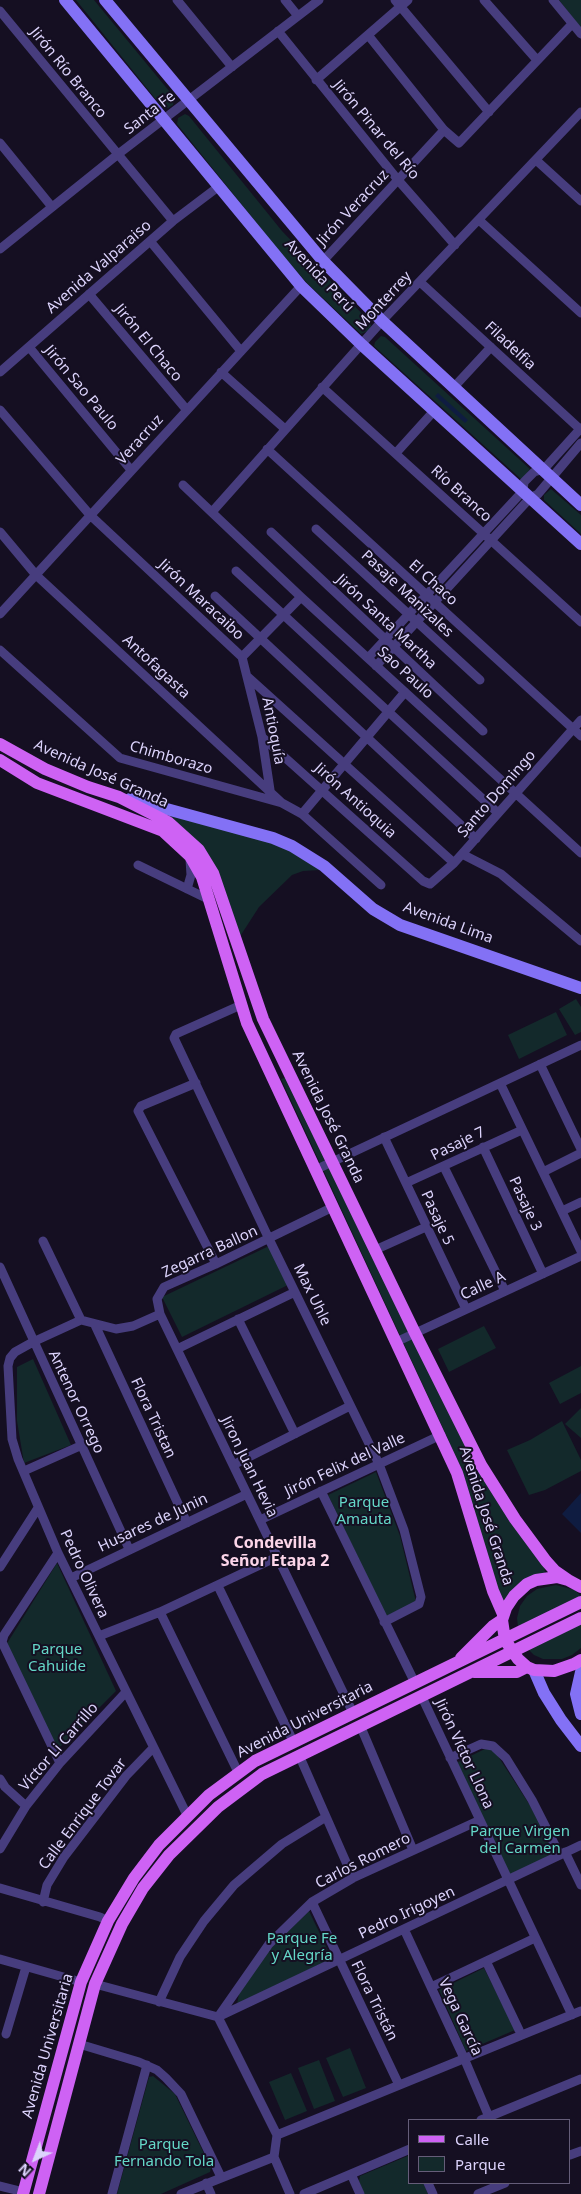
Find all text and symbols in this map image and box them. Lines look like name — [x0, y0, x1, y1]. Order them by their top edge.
street label: Jirón Río Branco — [26, 24, 110, 122]
street label: Jirón Pinar del Río — [329, 77, 423, 183]
street label: Santa Fe — [121, 87, 179, 139]
street label: Jirón Veracruz — [313, 166, 393, 250]
street label: Avenida Valparaiso — [43, 216, 155, 318]
street label: Avenida Perú — [281, 236, 357, 316]
street label: Monterrey — [352, 268, 416, 334]
street label: Jirón El Chaco — [110, 301, 186, 385]
street label: Filadelfia — [481, 318, 539, 374]
street label: Jirón Sao Paulo — [40, 342, 122, 434]
street label: Veracruz — [113, 411, 167, 469]
street label: Río Branco — [427, 462, 495, 526]
street label: Pasaje Manizales — [357, 547, 457, 641]
street label: Jirón Maracaibo — [155, 556, 247, 644]
street label: El Chaco — [405, 556, 461, 610]
street label: Jirón Santa Martha — [332, 571, 440, 673]
street label: Antofagasta — [119, 631, 193, 703]
street label: Sao Paulo — [373, 643, 437, 703]
street label: Antioquía — [258, 696, 288, 766]
street label: Avenida José Granda — [31, 736, 171, 812]
street label: Chimborazo — [127, 738, 215, 778]
street label: Santo Domingo — [454, 747, 540, 841]
street label: Jirón Antioquia — [310, 759, 400, 843]
street label: Avenida Lima — [401, 898, 495, 948]
street label: Avenida José Granda — [288, 1048, 368, 1186]
street label: Pasaje 7 — [428, 1123, 488, 1165]
street label: Pasaje 3 — [505, 1174, 545, 1234]
street label: Pasaje 5 — [417, 1188, 457, 1248]
street label: Zegarra Ballon — [159, 1222, 261, 1282]
street label: Max Uhle — [289, 1261, 335, 1329]
street label: Calle A — [458, 1268, 508, 1304]
street label: Antenor Orrego — [44, 1348, 108, 1456]
street label: Flora Tristan — [126, 1375, 180, 1461]
street label: Jiron Juan Hevia — [217, 1414, 281, 1520]
street label: Jirón Felix del Valle — [282, 1429, 408, 1501]
street label: Avenida José Granda — [455, 1444, 517, 1588]
street label: Husares de Junin — [95, 1490, 211, 1556]
park label: Parque Amauta — [336, 1494, 392, 1529]
street label: Pedro Olivera — [56, 1527, 112, 1621]
district label: Condevilla Señor Etapa 2 — [221, 1533, 329, 1571]
park label: Parque Cahuide — [28, 1641, 86, 1676]
street label: Avenida Universitaria — [234, 1678, 376, 1762]
street label: Jirón Víctor Llona — [431, 1696, 497, 1812]
street label: Víctor Li Carrillo — [16, 1699, 102, 1795]
street label: Calle Enrique Tovar — [35, 1755, 131, 1873]
park label: Parque Virgen del Carmen — [470, 1823, 570, 1858]
street label: Carlos Romero — [313, 1829, 413, 1893]
street label: Pedro Irigoyen — [356, 1883, 458, 1943]
park label: Parque Fe y Alegría — [267, 1930, 337, 1965]
street label: Flora Tristán — [347, 1958, 401, 2044]
street label: Avenida Universitaria — [19, 1971, 77, 2121]
street label: Vega García — [434, 1975, 486, 2059]
legend — [408, 2119, 571, 2184]
text: Calle — [455, 2129, 489, 2149]
north arrow — [10, 2134, 60, 2184]
park label: Parque Fernando Tola — [114, 2136, 214, 2171]
text: Parque — [455, 2154, 505, 2174]
text: N — [14, 2160, 35, 2181]

